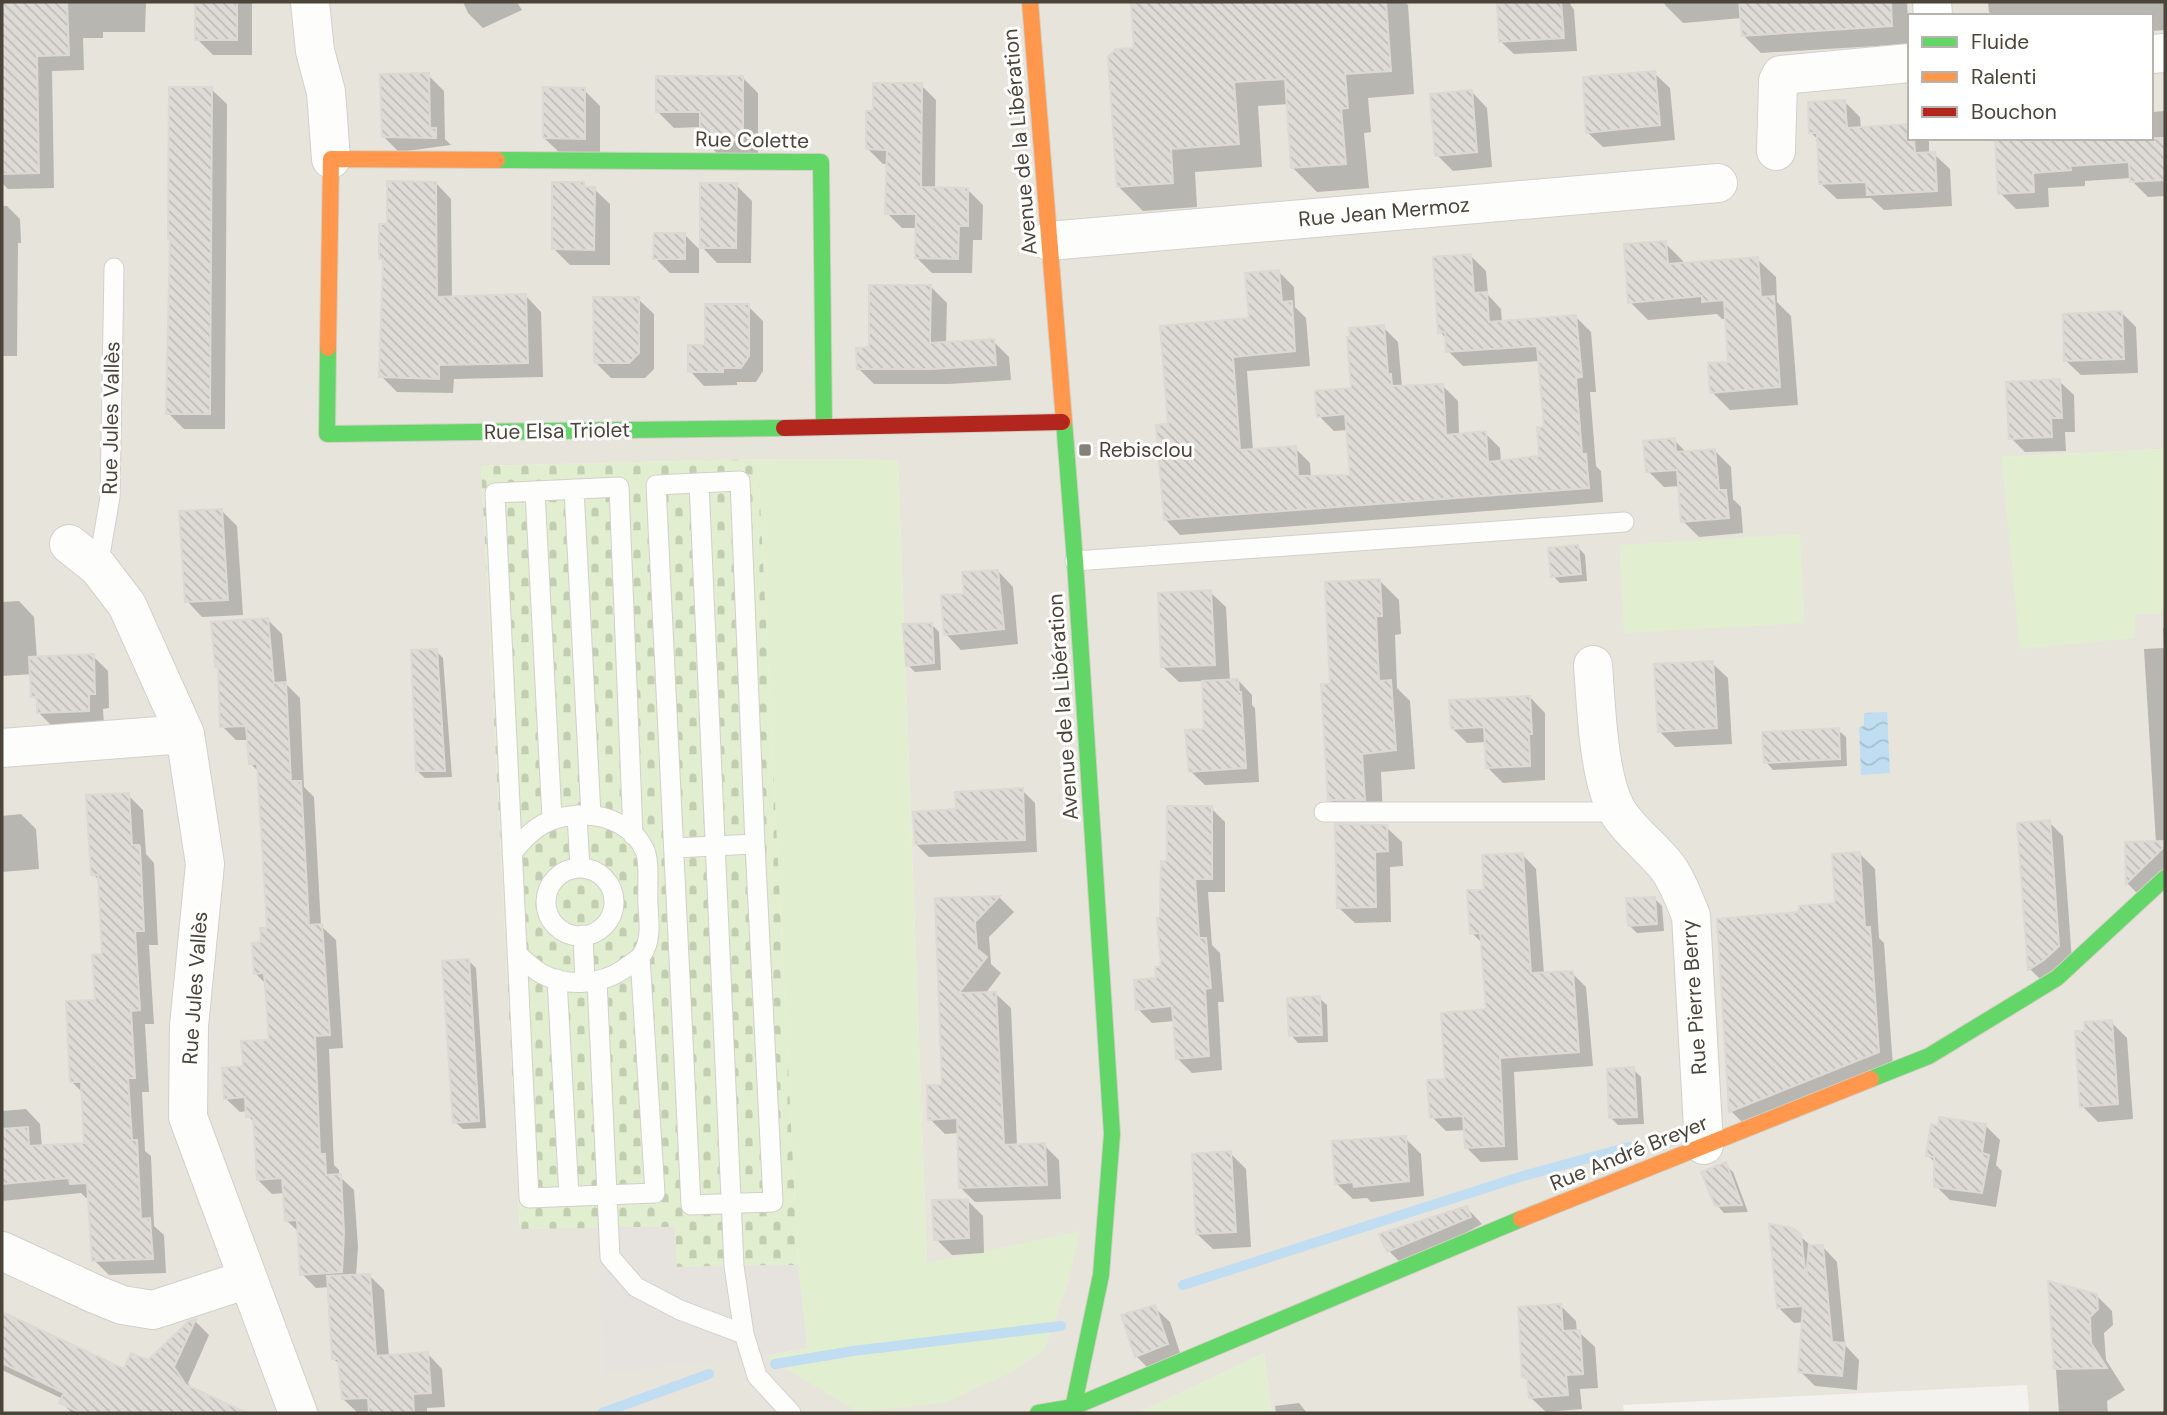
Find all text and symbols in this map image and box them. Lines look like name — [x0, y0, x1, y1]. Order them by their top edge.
legend — [1908, 14, 2153, 140]
street label: Avenue de la Libération — [996, 28, 1044, 256]
text: Fluide — [1971, 28, 2029, 56]
text: Ralenti — [1971, 63, 2037, 91]
text: Bouchon — [1971, 98, 2057, 126]
street label: Rue Colette — [695, 125, 809, 155]
street label: Rue Jean Mermoz — [1297, 191, 1471, 233]
street label: Rue Jules Vallès — [96, 341, 126, 495]
street label: Rue Elsa Triolet — [484, 416, 630, 446]
place label: Rebisclou — [1099, 436, 1193, 464]
marker: Rebisclou — [1077, 442, 1093, 458]
street label: Avenue de la Libération — [1041, 593, 1085, 821]
street label: Rue Jules Vallès — [176, 910, 214, 1066]
street label: Rue Pierre Berry — [1675, 918, 1713, 1076]
street label: Rue André Breyer — [1546, 1108, 1712, 1197]

